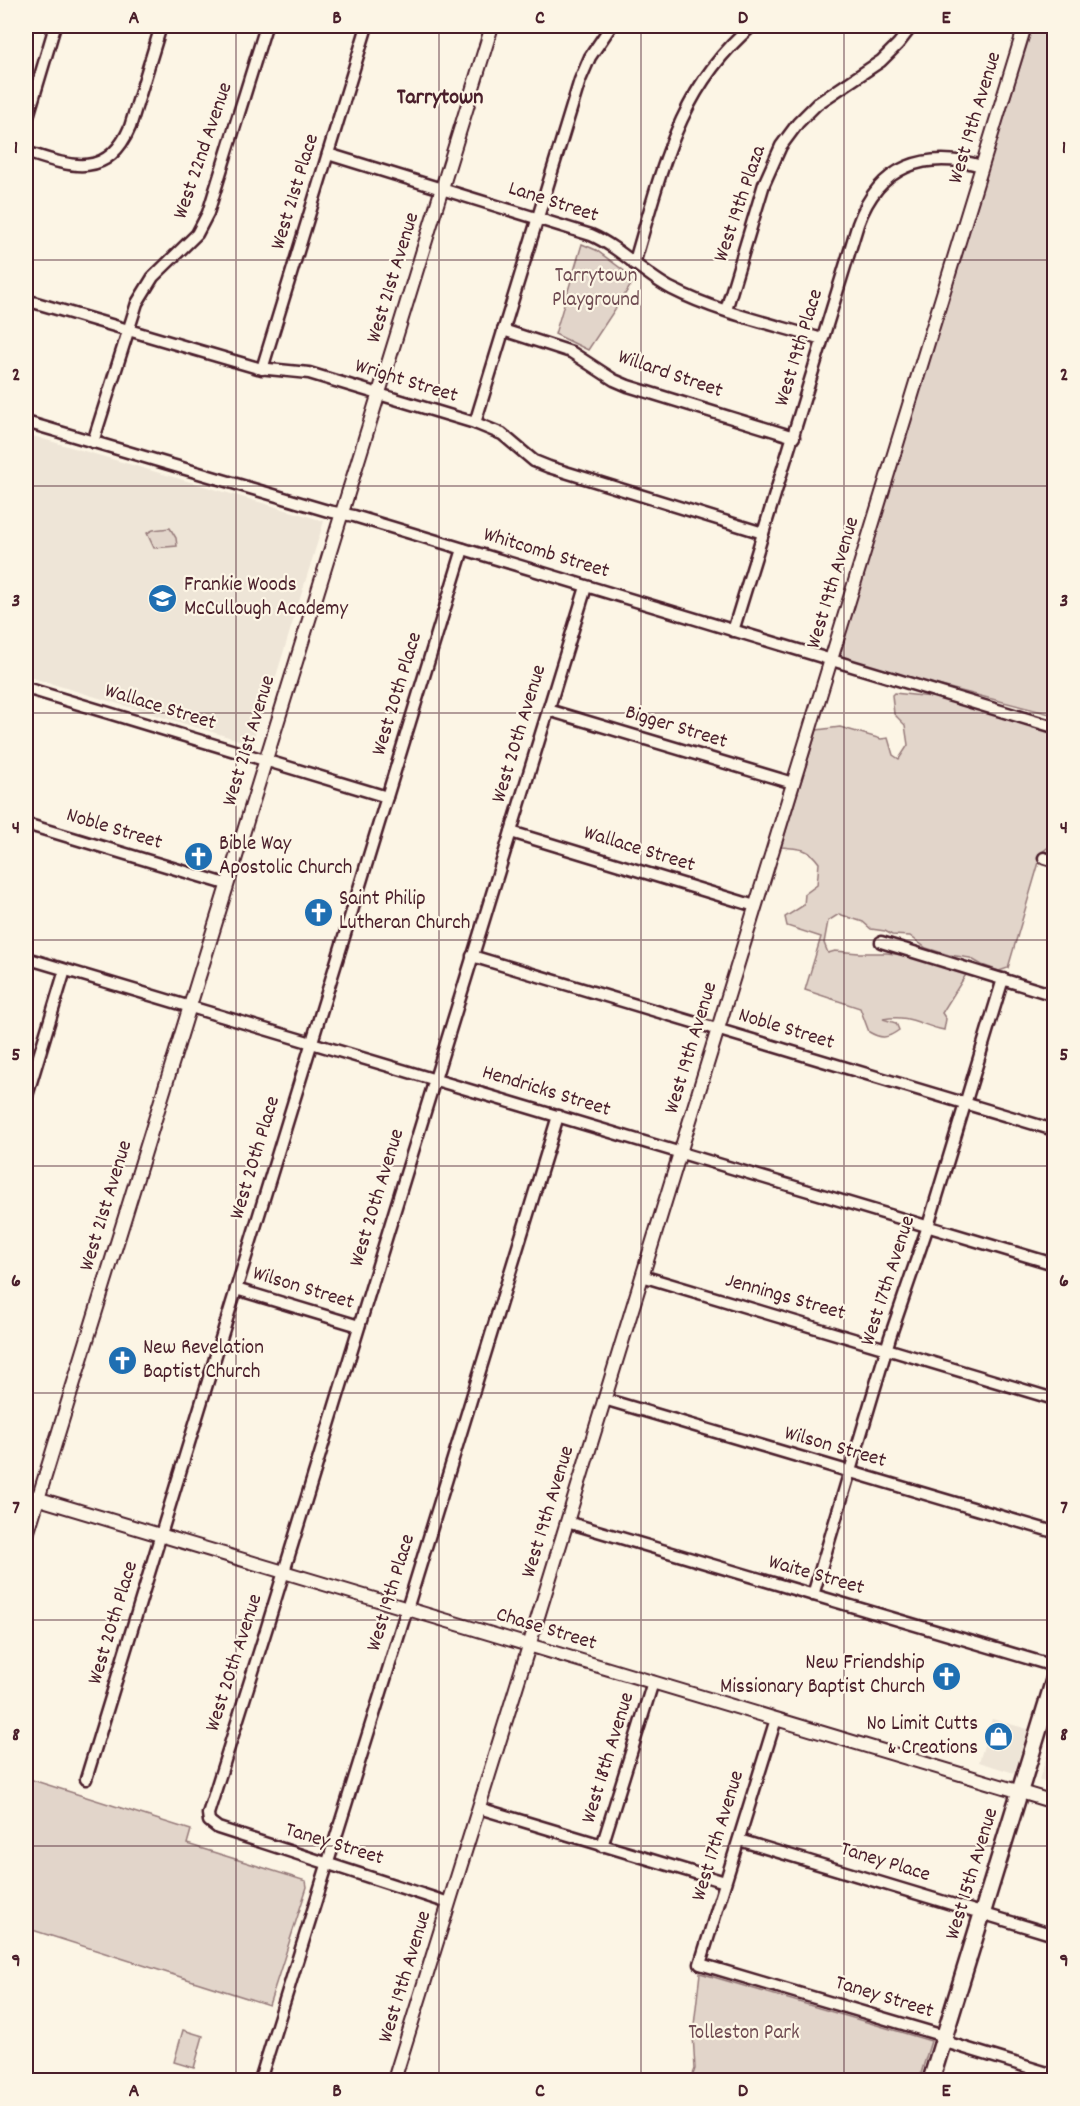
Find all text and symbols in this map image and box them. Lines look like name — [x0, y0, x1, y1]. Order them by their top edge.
text: A — [129, 5, 140, 33]
text: B — [332, 5, 342, 33]
text: C — [535, 5, 545, 33]
text: D — [738, 5, 749, 33]
text: E — [941, 5, 951, 33]
street label: West 19th Avenue — [942, 48, 1010, 188]
street label: West 22nd Avenue — [167, 79, 241, 223]
district label: Tarrytown — [397, 83, 483, 114]
street label: West 21st Place — [264, 130, 328, 254]
text: 1 — [14, 135, 18, 163]
text: 1 — [1062, 135, 1066, 163]
street label: West 19th Plaza — [707, 141, 775, 266]
street label: Lane Street — [504, 174, 602, 232]
street label: West 21st Avenue — [360, 209, 428, 347]
park label: Tarrytown Playground — [552, 262, 640, 316]
street label: West 19th Place — [768, 286, 832, 410]
street label: Willard Street — [613, 343, 727, 407]
street label: Wright Street — [351, 352, 461, 412]
text: 2 — [12, 362, 20, 390]
text: 2 — [1060, 362, 1068, 390]
street label: West 19th Avenue — [800, 513, 868, 653]
street label: Whitcomb Street — [479, 521, 613, 587]
place label: Frankie Woods McCullough Academy — [184, 571, 348, 625]
school or university icon: Frankie Woods McCullough Academy — [147, 582, 179, 614]
text: 3 — [12, 588, 20, 616]
text: 3 — [1060, 588, 1068, 616]
street label: West 20th Place — [365, 629, 431, 759]
street label: West 20th Avenue — [485, 661, 555, 807]
street label: West 21st Avenue — [216, 672, 284, 810]
street label: Wallace Street — [100, 677, 220, 739]
street label: Bigger Street — [621, 698, 731, 758]
street label: Noble Street — [62, 801, 166, 859]
text: 4 — [12, 815, 20, 843]
text: 4 — [1060, 815, 1068, 843]
street label: Wallace Street — [579, 819, 699, 881]
place label: Bible Way Apostolic Church — [219, 830, 352, 884]
church icon: Bible Way Apostolic Church — [182, 841, 214, 873]
place label: Saint Philip Lutheran Church — [339, 885, 470, 939]
church icon: Saint Philip Lutheran Church — [302, 896, 334, 928]
street label: West 19th Avenue — [658, 978, 726, 1118]
street label: Noble Street — [734, 1001, 838, 1059]
text: 5 — [11, 1042, 21, 1070]
text: 5 — [1059, 1042, 1069, 1070]
street label: Hendricks Street — [478, 1058, 614, 1126]
street label: West 20th Place — [223, 1093, 289, 1223]
street label: West 20th Avenue — [343, 1125, 413, 1271]
street label: West 21st Avenue — [73, 1137, 141, 1275]
street label: West 17th Avenue — [854, 1212, 924, 1350]
street label: Wilson Street — [249, 1259, 358, 1319]
street label: Jennings Street — [721, 1267, 849, 1330]
text: 6 — [11, 1268, 21, 1296]
text: 6 — [1059, 1268, 1069, 1296]
place label: New Revelation Baptist Church — [143, 1334, 264, 1388]
church icon: New Revelation Baptist Church — [106, 1345, 138, 1377]
street label: Wilson Street — [781, 1419, 890, 1477]
street label: West 19th Avenue — [515, 1442, 583, 1582]
text: 7 — [12, 1495, 20, 1523]
text: 7 — [1060, 1495, 1068, 1523]
street label: West 19th Place — [360, 1531, 424, 1655]
street label: Waite Street — [764, 1548, 868, 1604]
street label: West 20th Place — [81, 1558, 147, 1688]
street label: West 20th Avenue — [199, 1590, 271, 1736]
street label: Chase Street — [492, 1600, 600, 1660]
place label: New Friendship Missionary Baptist Church — [720, 1649, 925, 1703]
church icon: New Friendship Missionary Baptist Church — [930, 1660, 962, 1692]
street label: West 18th Avenue — [575, 1689, 643, 1827]
place label: No Limit Cutts & Creations — [866, 1710, 978, 1764]
shop icon: No Limit Cutts & Creations — [983, 1721, 1015, 1753]
text: 8 — [12, 1722, 20, 1750]
text: 8 — [1060, 1722, 1068, 1750]
street label: West 17th Avenue — [685, 1767, 753, 1905]
street label: West 15th Avenue — [939, 1804, 1007, 1944]
street label: Taney Street — [281, 1816, 387, 1874]
street label: Taney Place — [836, 1835, 934, 1891]
street label: West 19th Avenue — [372, 1907, 440, 2047]
text: 9 — [11, 1948, 21, 1976]
text: 9 — [1059, 1948, 1069, 1976]
street label: Taney Street — [831, 1969, 937, 2027]
park label: Tolleston Park — [688, 2019, 800, 2049]
text: A — [129, 2078, 140, 2106]
text: B — [332, 2078, 342, 2106]
text: C — [535, 2078, 545, 2106]
text: D — [738, 2078, 749, 2106]
text: E — [941, 2078, 951, 2106]

